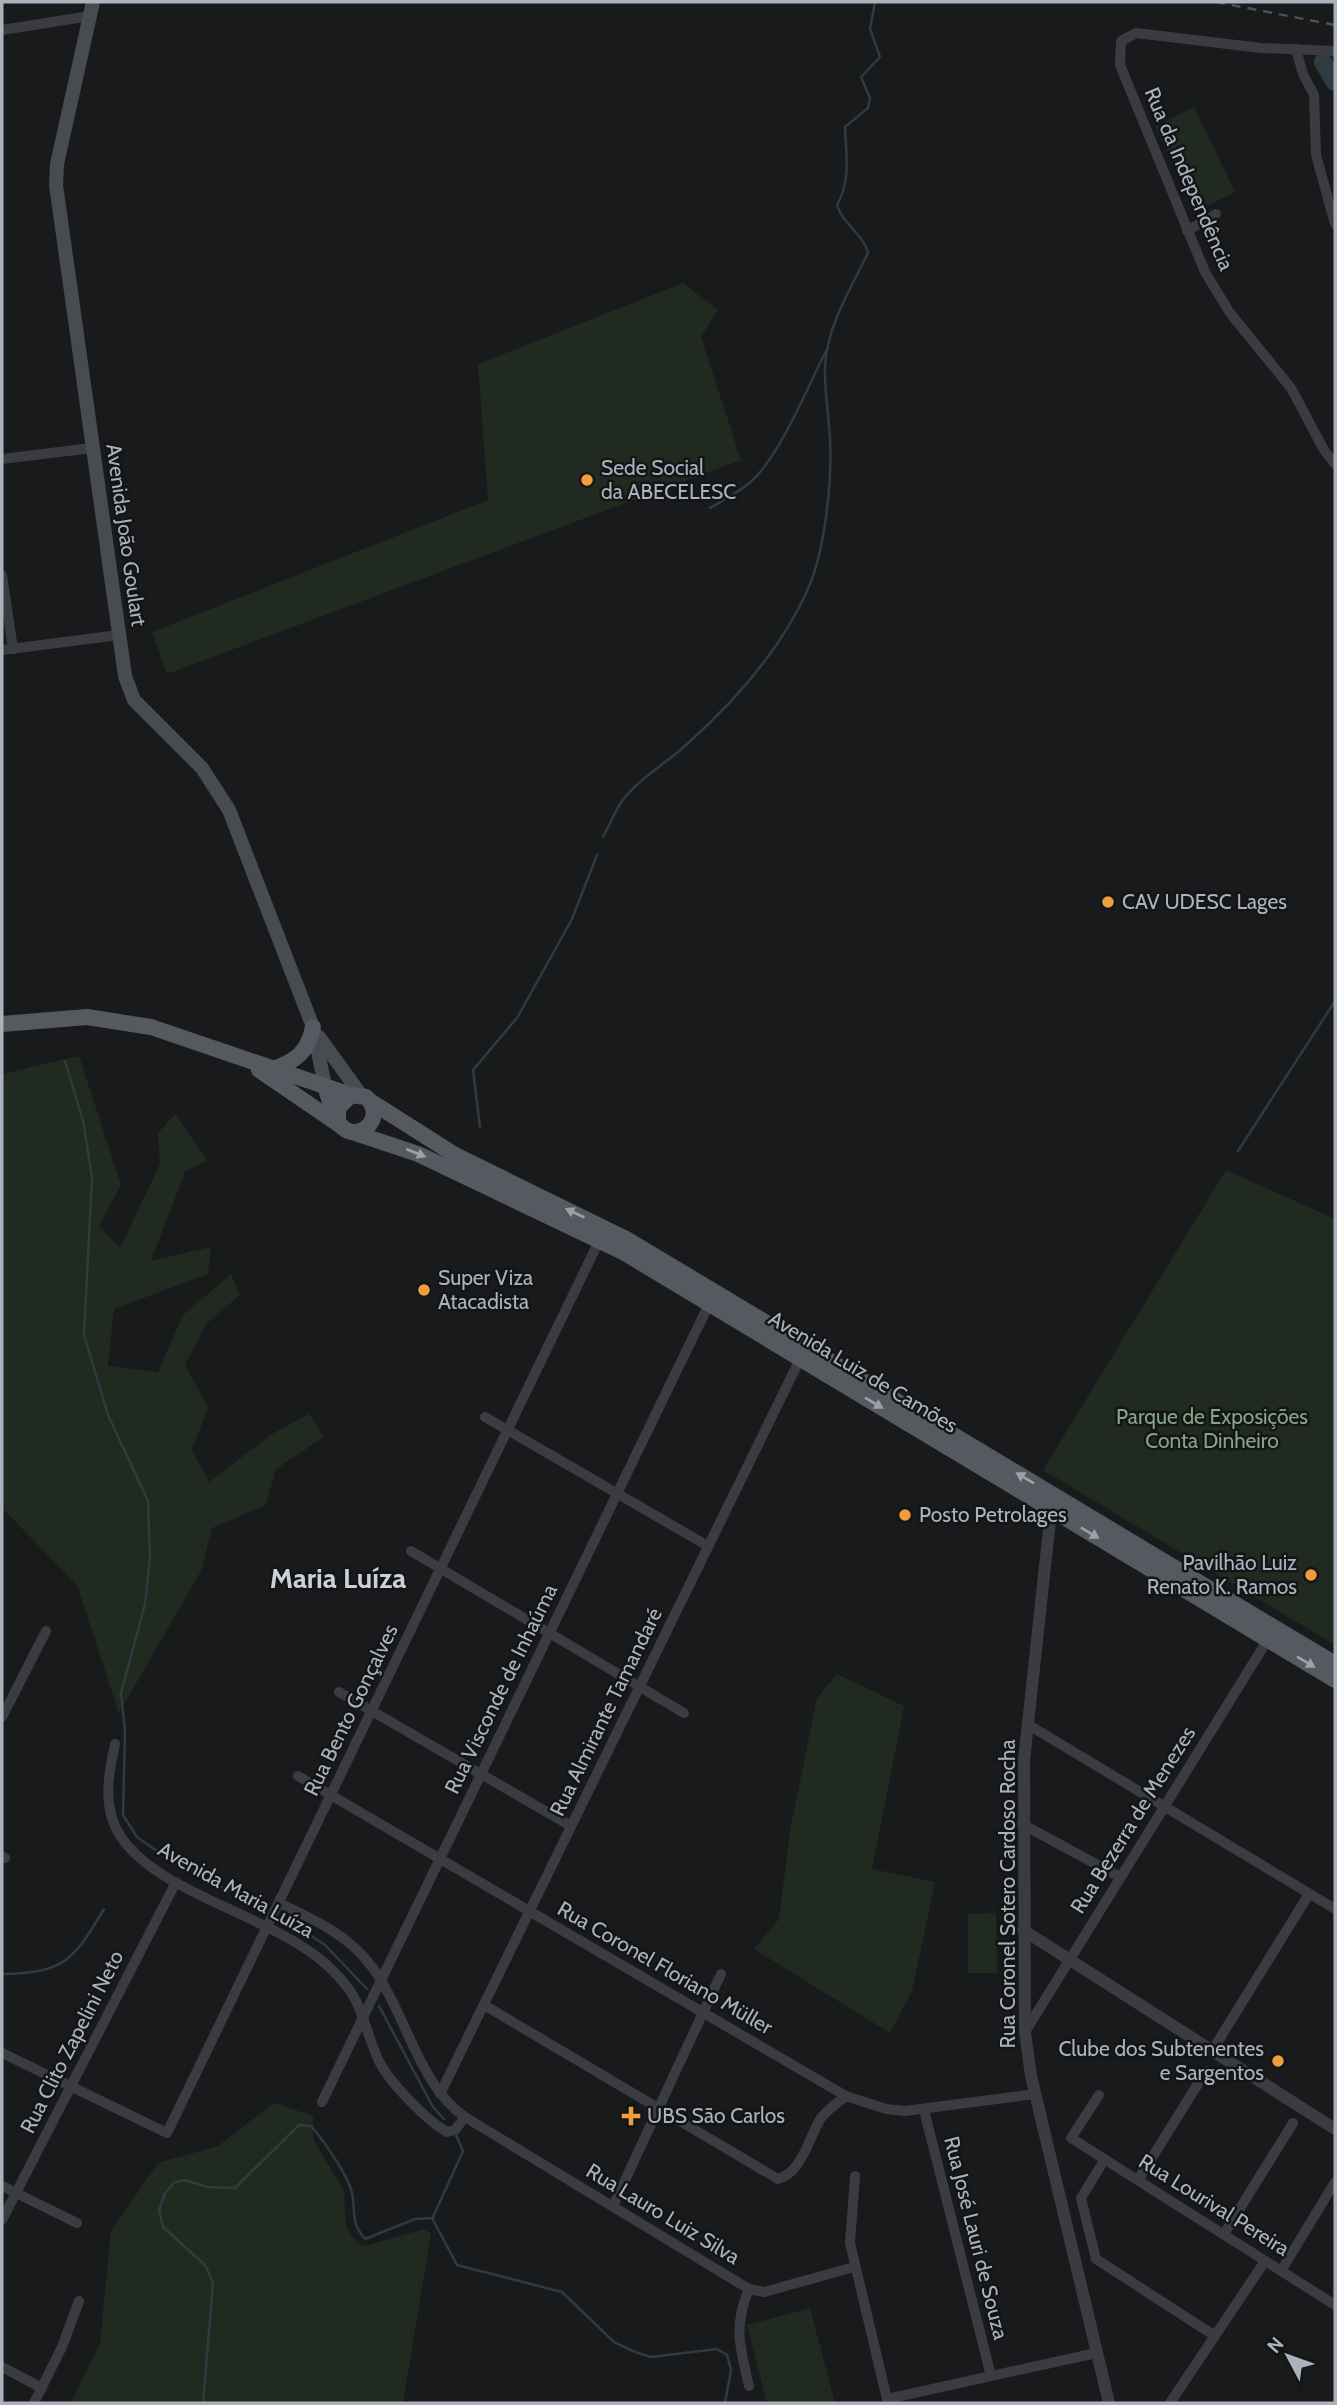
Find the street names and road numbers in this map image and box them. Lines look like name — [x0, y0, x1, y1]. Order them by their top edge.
street label: Rua da Independência — [1140, 84, 1239, 274]
street label: Avenida João Goulart — [101, 442, 152, 628]
street label: Avenida Luiz de Camões — [764, 1305, 962, 1438]
street label: Rua Visconde de Inhaúma — [439, 1580, 562, 1798]
street label: Rua Almirante Tamandaré — [544, 1603, 667, 1820]
street label: Rua Bento Gonçalves — [298, 1620, 403, 1800]
street label: Rua Bezerra de Menezes — [1065, 1721, 1201, 1918]
street label: Rua Coronel Sotero Cardoso Rocha — [995, 1740, 1020, 2048]
street label: Avenida Maria Luíza — [154, 1836, 319, 1943]
street label: Rua Coronel Floriano Müller — [553, 1896, 777, 2040]
street label: Rua Clito Zapelini Neto — [15, 1946, 128, 2137]
street label: Rua José Lauri de Souza — [939, 2134, 1014, 2342]
street label: Rua Lourival Pereira — [1134, 2148, 1294, 2261]
street label: Rua Lauro Luiz Silva — [582, 2158, 745, 2269]

